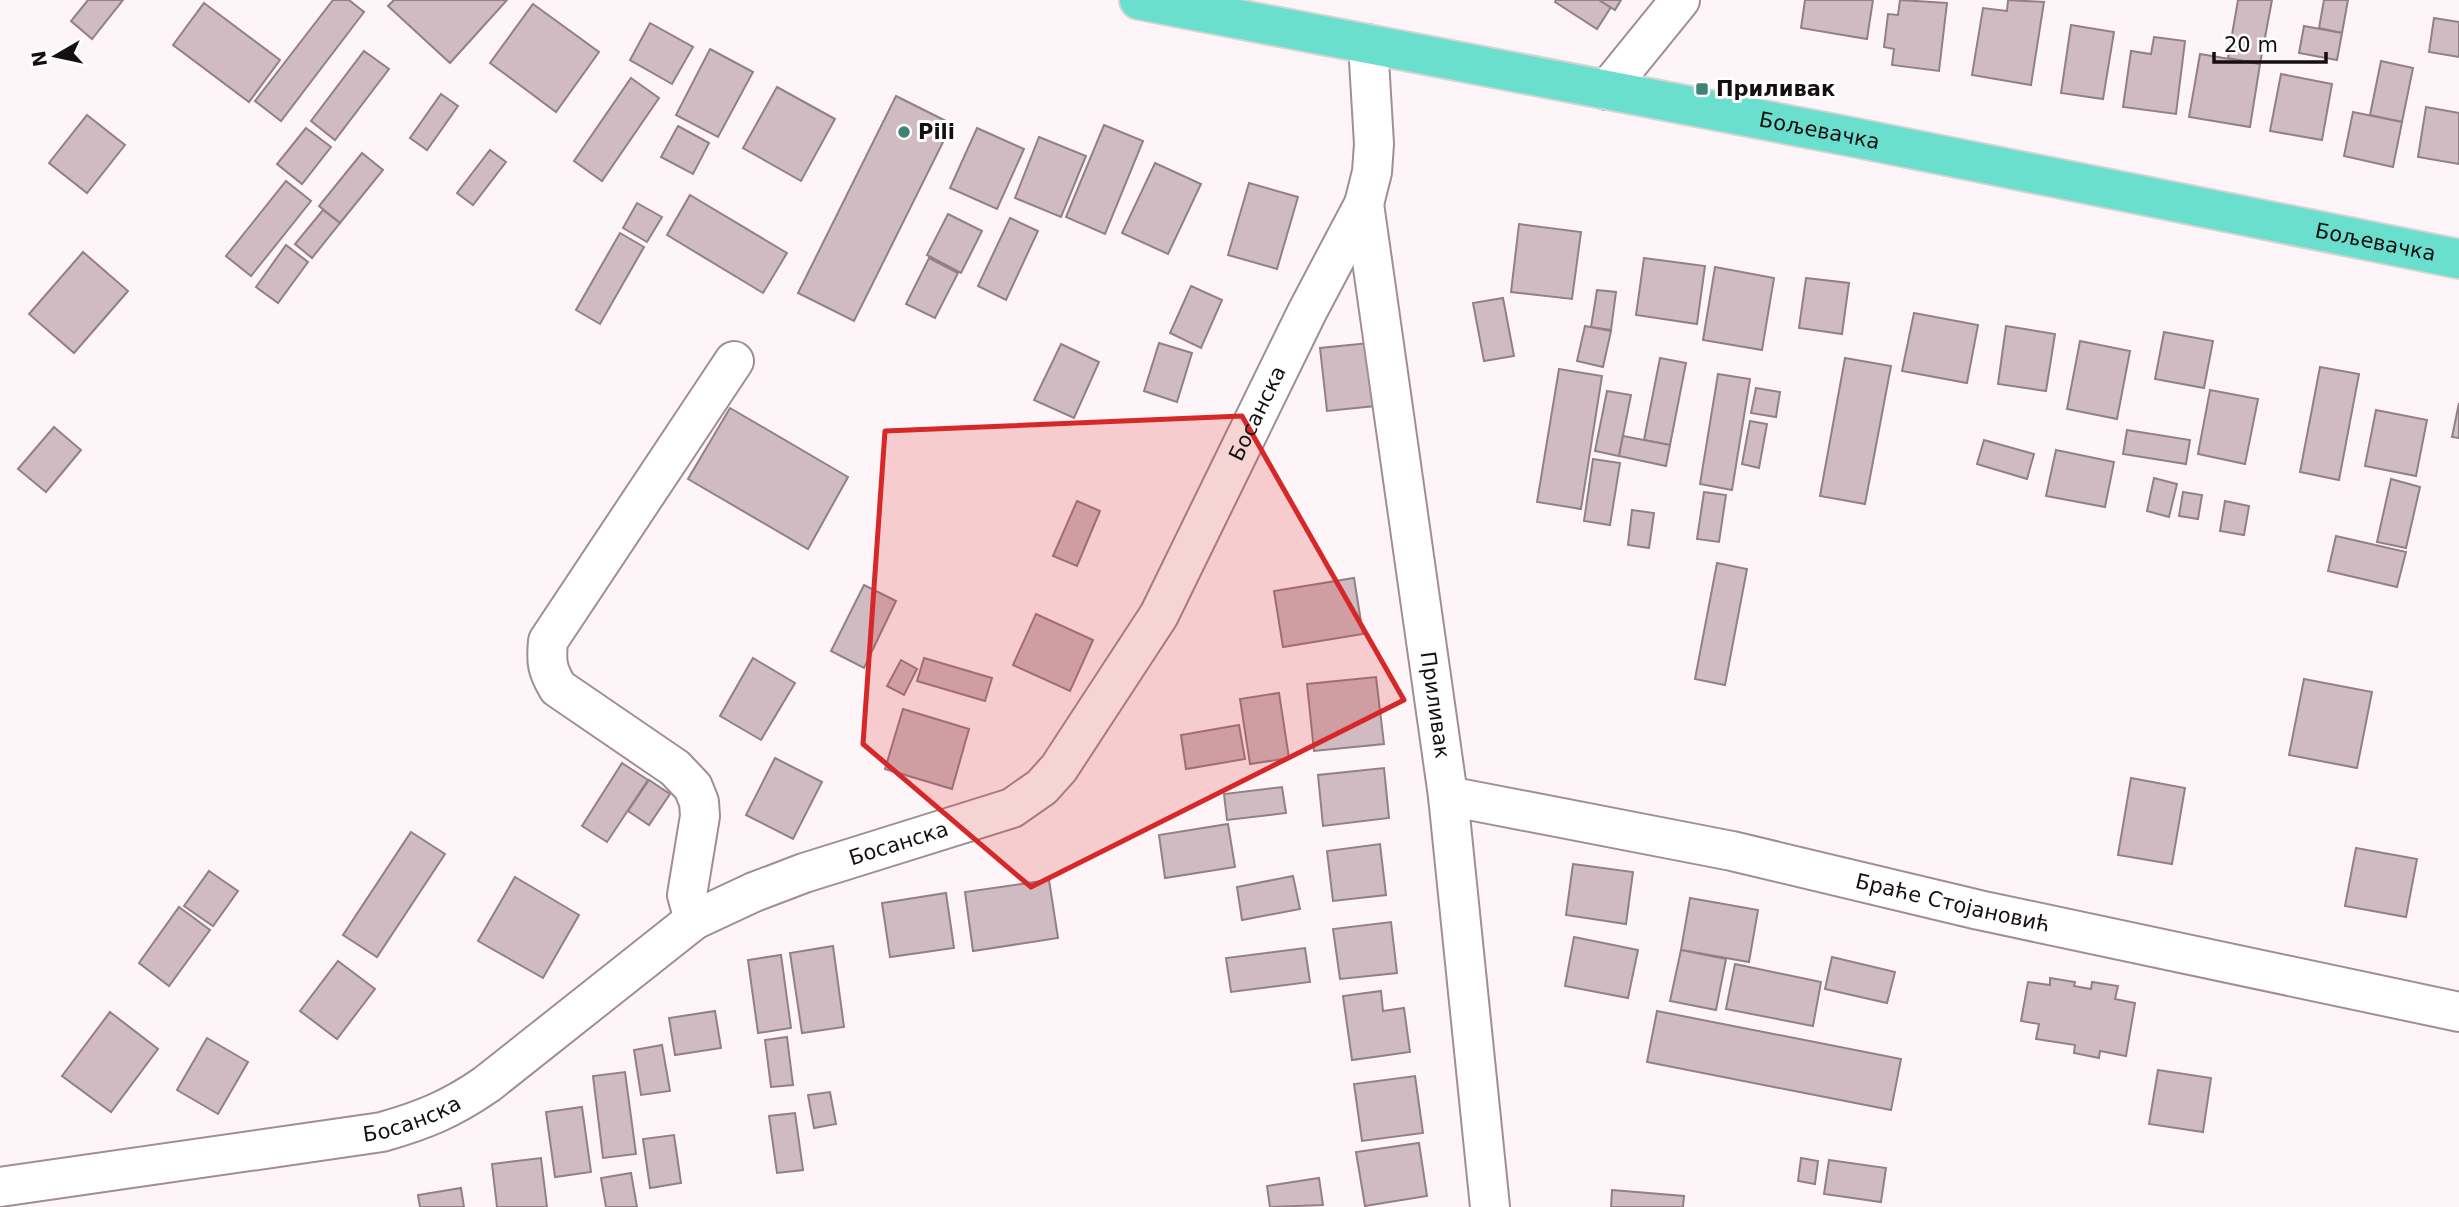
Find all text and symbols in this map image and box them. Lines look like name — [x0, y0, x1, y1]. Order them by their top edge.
north arrow — [21, 21, 91, 91]
scale bar — [2214, 21, 2326, 65]
text: 20 m — [2224, 33, 2278, 57]
text: N — [27, 49, 51, 68]
place label: Приливак — [1716, 77, 1835, 101]
marker: Приливак — [1694, 81, 1710, 97]
street label: Бољевачка — [1757, 107, 1882, 154]
place label: Pili — [918, 120, 955, 144]
marker: Pili — [896, 124, 912, 140]
street label: Бољевачка — [2313, 218, 2438, 266]
street label: Босанска — [1224, 362, 1291, 465]
street label: Приливак — [1416, 650, 1455, 760]
street label: Босанска — [846, 817, 951, 870]
street label: Браће Стојановић — [1853, 869, 2052, 937]
street label: Босанска — [361, 1091, 465, 1147]

